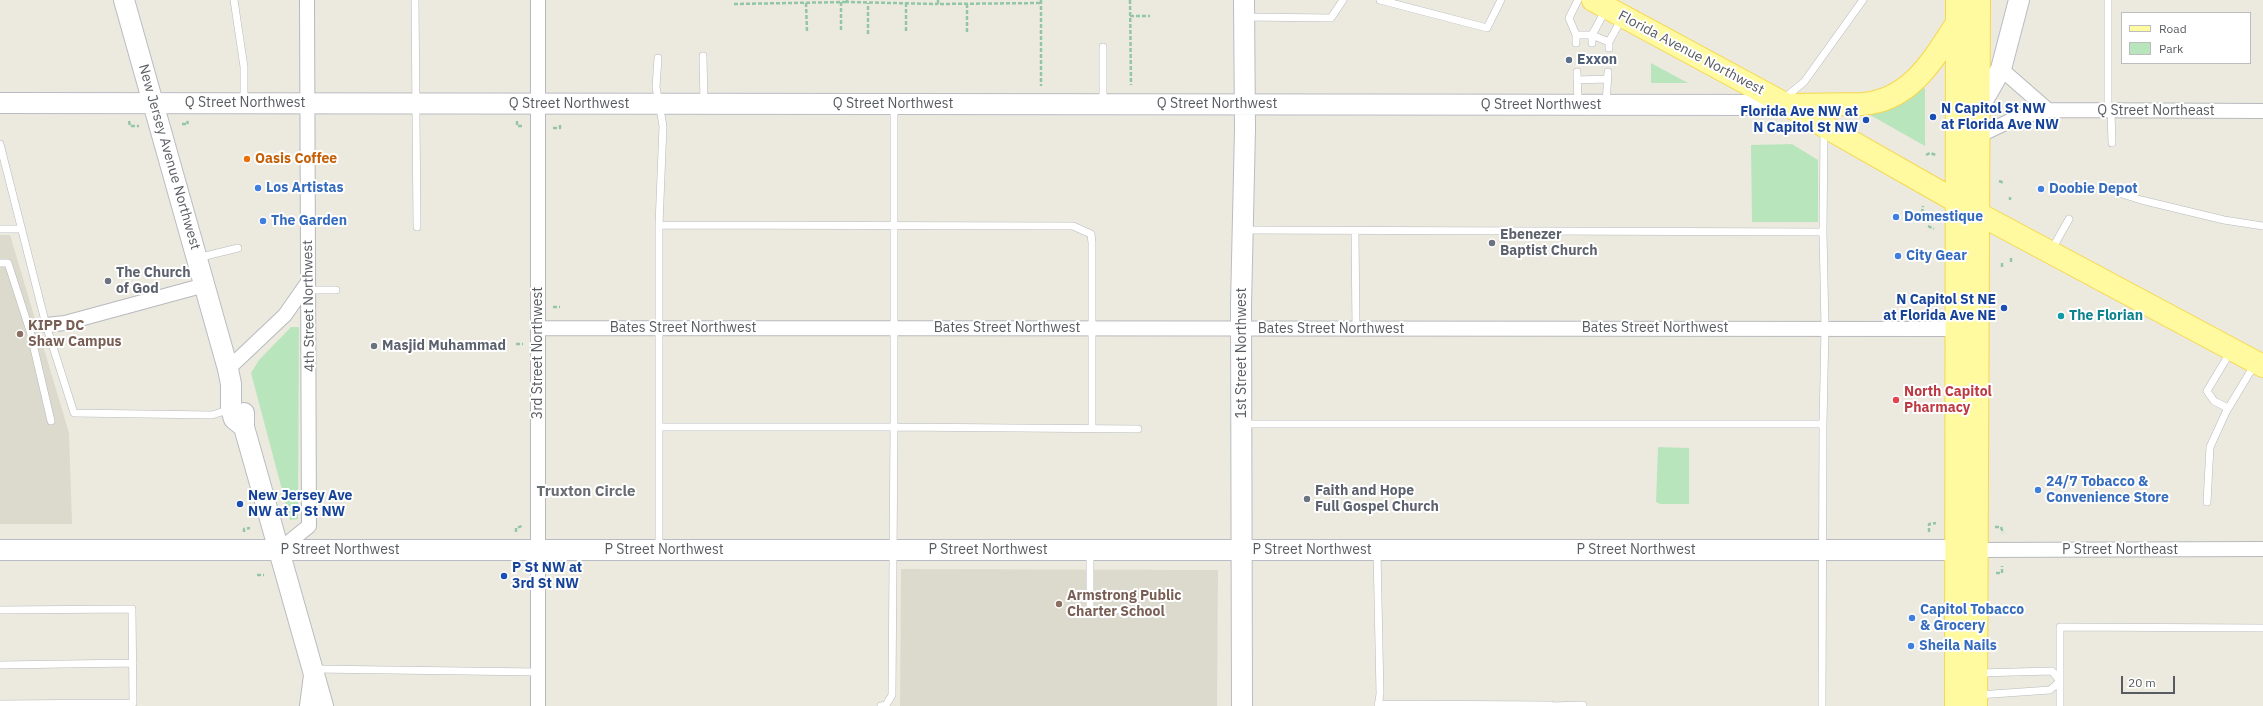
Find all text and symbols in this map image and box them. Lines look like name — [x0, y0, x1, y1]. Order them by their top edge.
street label: Florida Avenue Northwest — [1615, 7, 1767, 99]
legend — [2121, 12, 2251, 64]
text: Road — [2159, 21, 2187, 36]
text: Park — [2159, 41, 2183, 56]
place label: Exxon — [1577, 52, 1617, 68]
marker: Exxon — [1564, 55, 1574, 65]
street label: New Jersey Avenue Northwest — [134, 62, 204, 252]
street label: Q Street Northwest — [185, 95, 305, 111]
street label: Q Street Northwest — [509, 96, 629, 112]
street label: Q Street Northwest — [833, 96, 953, 112]
street label: Q Street Northwest — [1157, 96, 1277, 112]
street label: Q Street Northwest — [1481, 97, 1601, 113]
place label: N Capitol St NW at Florida Ave NW — [1941, 101, 2059, 134]
street label: Q Street Northeast — [2097, 103, 2215, 119]
place label: Florida Ave NW at N Capitol St NW — [1740, 104, 1858, 136]
marker: N Capitol St NW at Florida Ave NW — [1928, 112, 1938, 122]
marker: Florida Ave NW at N Capitol St NW — [1861, 115, 1871, 125]
place label: Oasis Coffee — [255, 151, 337, 167]
marker: Oasis Coffee — [242, 154, 252, 164]
place label: Los Artistas — [266, 180, 344, 196]
place label: Doobie Depot — [2049, 181, 2138, 197]
marker: Los Artistas — [253, 183, 263, 193]
marker: Doobie Depot — [2036, 184, 2046, 194]
place label: Domestique — [1904, 209, 1983, 225]
marker: Domestique — [1891, 212, 1901, 222]
place label: The Garden — [271, 213, 347, 229]
marker: The Garden — [258, 216, 268, 226]
place label: Ebenezer Baptist Church — [1500, 227, 1598, 260]
marker: Ebenezer Baptist Church — [1487, 238, 1497, 248]
street label: 4th Street Northwest — [299, 240, 319, 372]
place label: City Gear — [1906, 248, 1967, 264]
marker: City Gear — [1893, 251, 1903, 261]
place label: The Church of God — [116, 265, 191, 298]
marker: The Church of God — [103, 276, 113, 286]
street label: 3rd Street Northwest — [530, 287, 546, 419]
street label: 1st Street Northwest — [1234, 288, 1250, 418]
place label: N Capitol St NE at Florida Ave NE — [1883, 292, 1996, 324]
marker: N Capitol St NE at Florida Ave NE — [1999, 303, 2009, 313]
place label: The Florian — [2069, 308, 2143, 324]
marker: The Florian — [2056, 311, 2066, 321]
place label: KIPP DC Shaw Campus — [28, 318, 122, 350]
street label: Bates Street Northwest — [610, 320, 756, 336]
street label: Bates Street Northwest — [934, 320, 1080, 336]
street label: Bates Street Northwest — [1582, 320, 1728, 336]
street label: Bates Street Northwest — [1258, 321, 1404, 337]
marker: KIPP DC Shaw Campus — [15, 329, 25, 339]
place label: Masjid Muhammad — [382, 338, 506, 354]
marker: Masjid Muhammad — [369, 341, 379, 351]
place label: North Capitol Pharmacy — [1904, 384, 1992, 416]
marker: North Capitol Pharmacy — [1891, 395, 1901, 405]
place label: 24/7 Tobacco & Convenience Store — [2046, 474, 2169, 506]
district label: Truxton Circle — [537, 483, 635, 501]
place label: Faith and Hope Full Gospel Church — [1315, 483, 1439, 516]
marker: 24/7 Tobacco & Convenience Store — [2033, 485, 2043, 495]
place label: New Jersey Ave NW at P St NW — [248, 488, 352, 520]
marker: Faith and Hope Full Gospel Church — [1302, 494, 1312, 504]
marker: New Jersey Ave NW at P St NW — [235, 499, 245, 509]
street label: P Street Northwest — [280, 542, 400, 558]
street label: P Street Northwest — [604, 542, 724, 558]
street label: P Street Northwest — [928, 542, 1048, 558]
street label: P Street Northwest — [1252, 542, 1372, 558]
street label: P Street Northwest — [1576, 542, 1696, 558]
street label: P Street Northeast — [2062, 542, 2178, 558]
place label: P St NW at 3rd St NW — [512, 560, 582, 592]
marker: P St NW at 3rd St NW — [499, 571, 509, 581]
place label: Armstrong Public Charter School — [1067, 588, 1181, 620]
marker: Armstrong Public Charter School — [1054, 599, 1064, 609]
place label: Capitol Tobacco & Grocery — [1920, 602, 2024, 634]
marker: Capitol Tobacco & Grocery — [1907, 613, 1917, 623]
place label: Sheila Nails — [1919, 638, 1997, 654]
marker: Sheila Nails — [1906, 641, 1916, 651]
scale bar — [2123, 668, 2177, 694]
text: 20 m — [2128, 675, 2156, 690]

